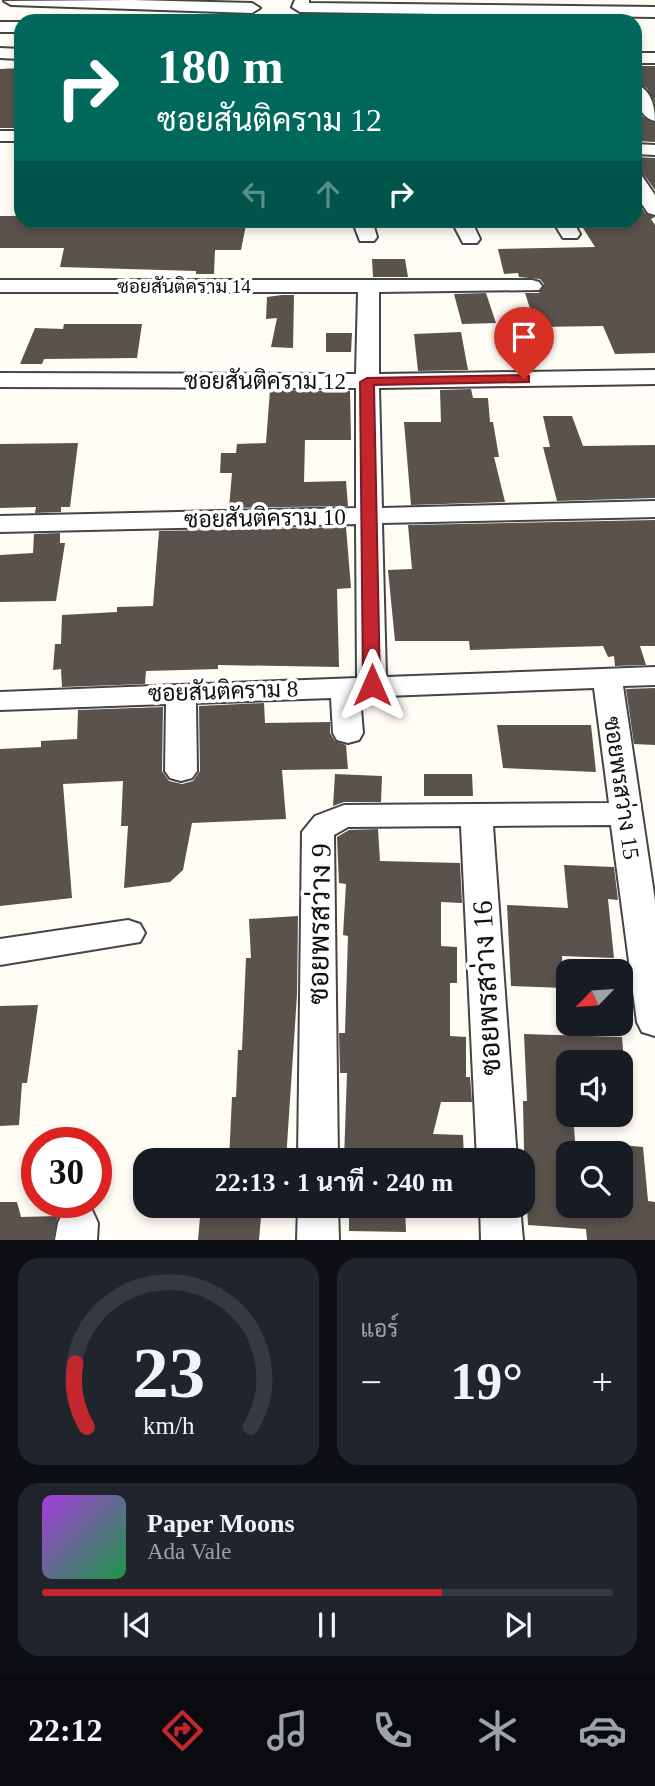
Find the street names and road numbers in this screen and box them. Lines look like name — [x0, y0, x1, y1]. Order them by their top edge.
street label: ซอยสันติคราม 14 — [117, 276, 251, 297]
street label: ซอยสันติคราม 12 — [184, 367, 346, 394]
street label: ซอยสันติคราม 10 — [184, 503, 346, 532]
street label: ซอยสันติคราม 8 — [147, 674, 299, 707]
street label: ซอยพรสว่าง 15 — [599, 715, 646, 861]
street label: ซอยพรสว่าง 9 — [301, 843, 336, 1005]
street label: ซอยพรสว่าง 16 — [464, 900, 507, 1076]

